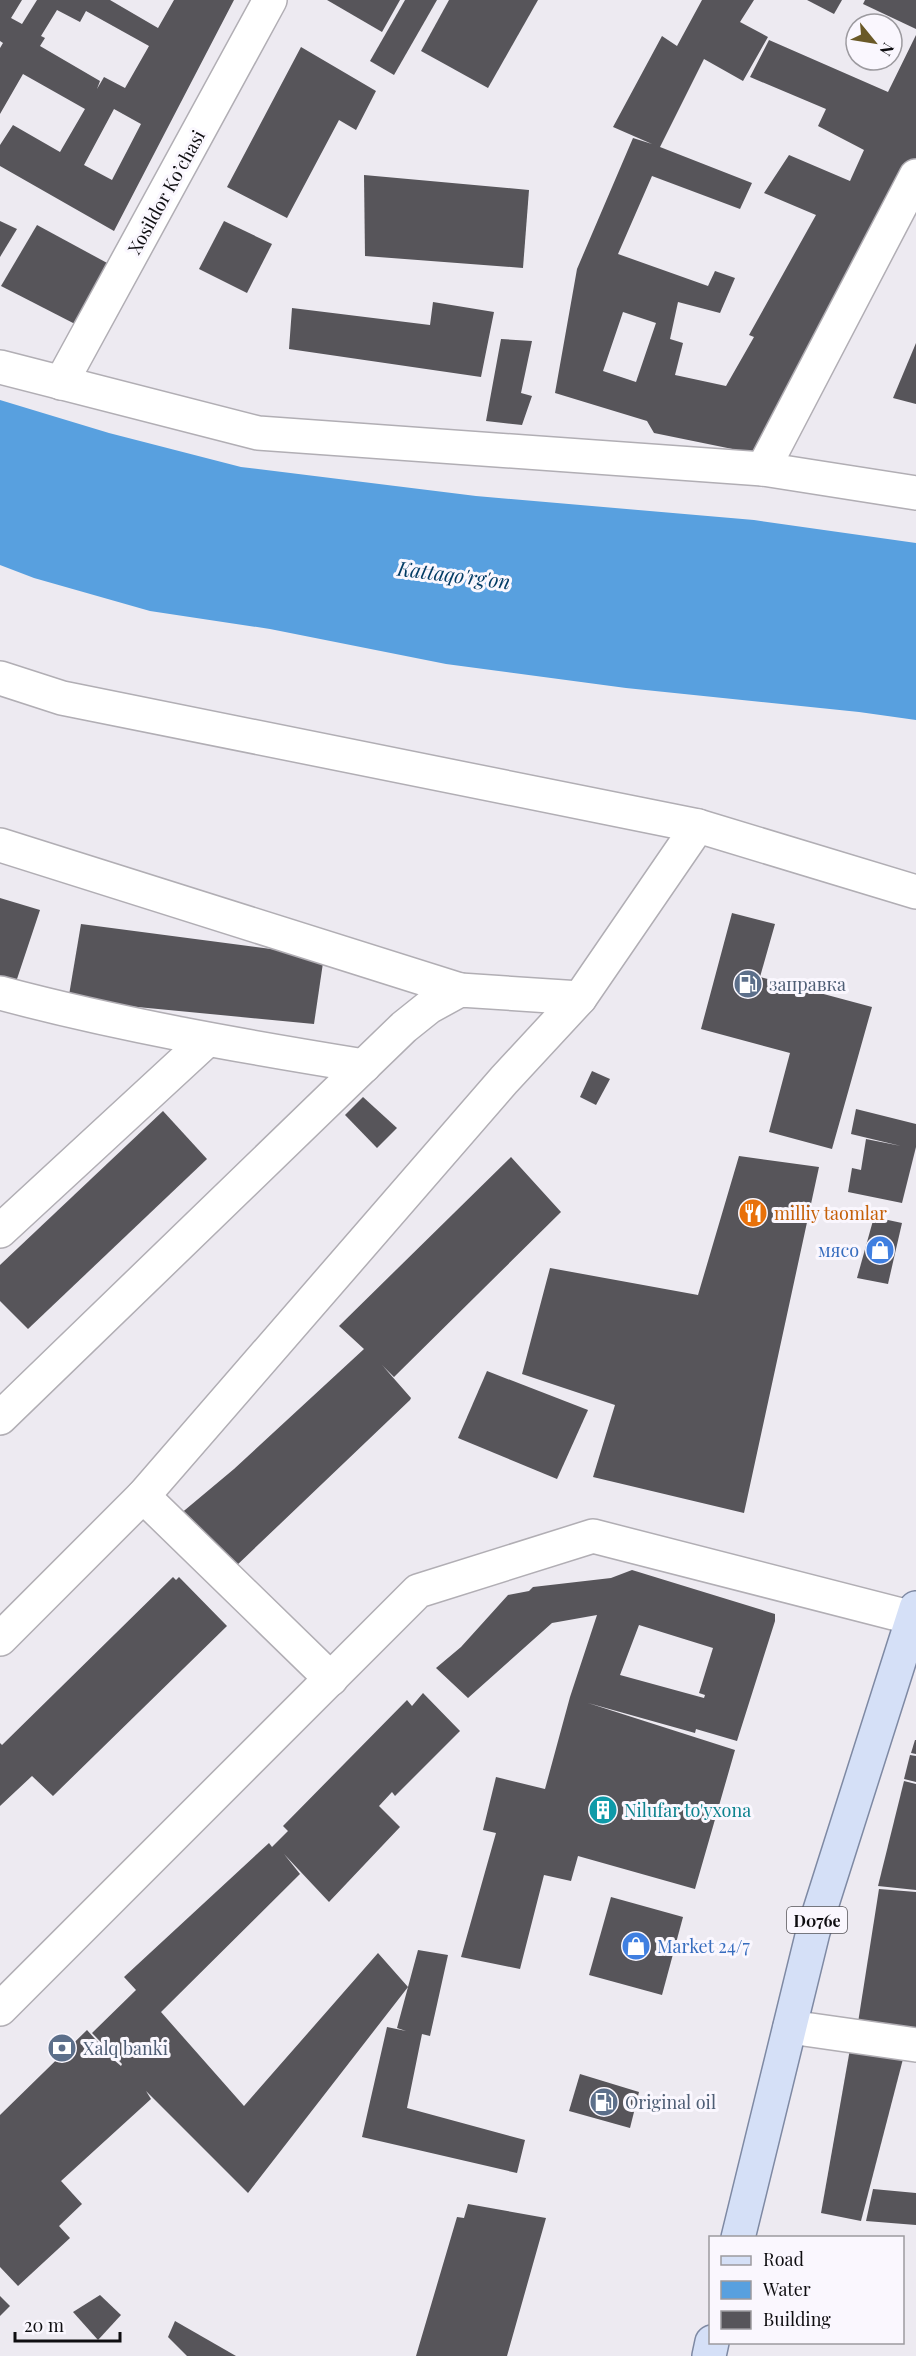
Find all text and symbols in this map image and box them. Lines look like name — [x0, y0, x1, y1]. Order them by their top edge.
north arrow — [844, 12, 904, 72]
text: N — [875, 39, 899, 60]
street label: Xosildor Ko’chasi — [122, 126, 210, 258]
water label: Kattaqo'rg'on — [395, 554, 512, 594]
fuel station icon: заправка — [732, 968, 764, 1000]
place label: заправка — [769, 972, 846, 996]
restaurant icon: milliy taomlar — [737, 1197, 769, 1229]
place label: milliy taomlar — [774, 1201, 887, 1225]
shop icon: мясо — [864, 1234, 896, 1266]
place label: мясо — [818, 1238, 859, 1262]
building icon: Nilufar to'yxona — [587, 1794, 619, 1826]
place label: Nilufar to'yxona — [624, 1798, 751, 1822]
road number: D076e — [787, 1907, 847, 1933]
shop icon: Market 24/7 — [620, 1930, 652, 1962]
place label: Market 24/7 — [657, 1934, 750, 1958]
bank icon: Xalq banki — [46, 2032, 78, 2064]
place label: Xalq banki — [83, 2036, 168, 2060]
fuel station icon: Original oil — [588, 2086, 620, 2118]
place label: Original oil — [625, 2090, 716, 2114]
legend — [709, 2236, 904, 2344]
text: Road — [763, 2247, 804, 2271]
text: Water — [762, 2277, 811, 2301]
scale bar — [15, 2305, 120, 2343]
text: Building — [763, 2307, 831, 2331]
text: 20 m — [24, 2313, 64, 2337]

